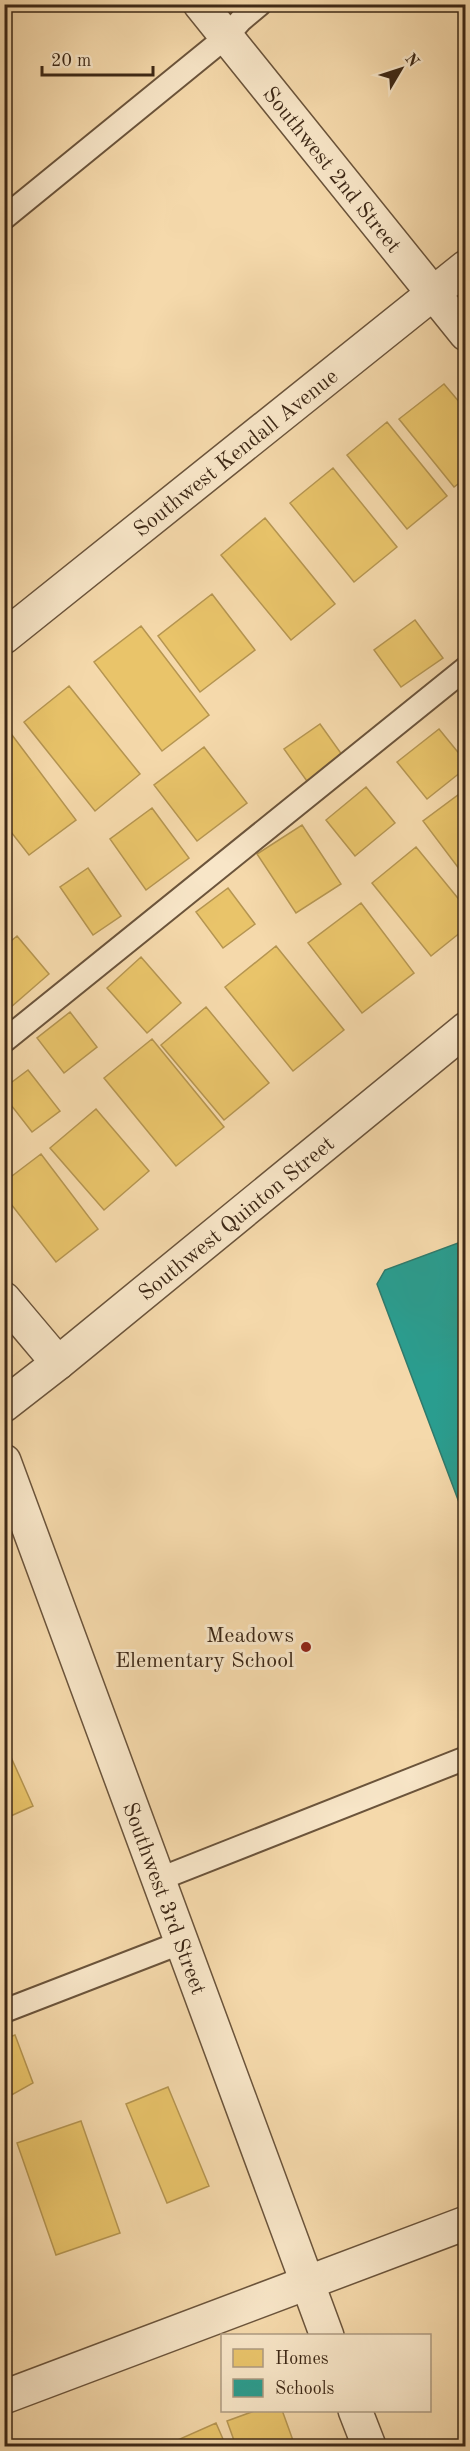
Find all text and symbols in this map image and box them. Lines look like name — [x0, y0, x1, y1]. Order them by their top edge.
scale bar — [42, 39, 153, 77]
north arrow — [371, 39, 431, 99]
text: N — [401, 51, 422, 71]
text: 20 m — [51, 52, 91, 70]
street label: Southwest 2nd Street — [258, 83, 405, 257]
street label: Southwest Kendall Avenue — [130, 365, 343, 542]
street label: Southwest Quinton Street — [135, 1133, 339, 1305]
place label: Meadows Elementary School — [115, 1625, 294, 1672]
marker: Meadows Elementary School — [299, 1640, 313, 1654]
street label: Southwest 3rd Street — [118, 1800, 209, 1998]
legend — [221, 2334, 431, 2412]
text: Homes — [275, 2350, 329, 2368]
text: Schools — [275, 2380, 335, 2398]

